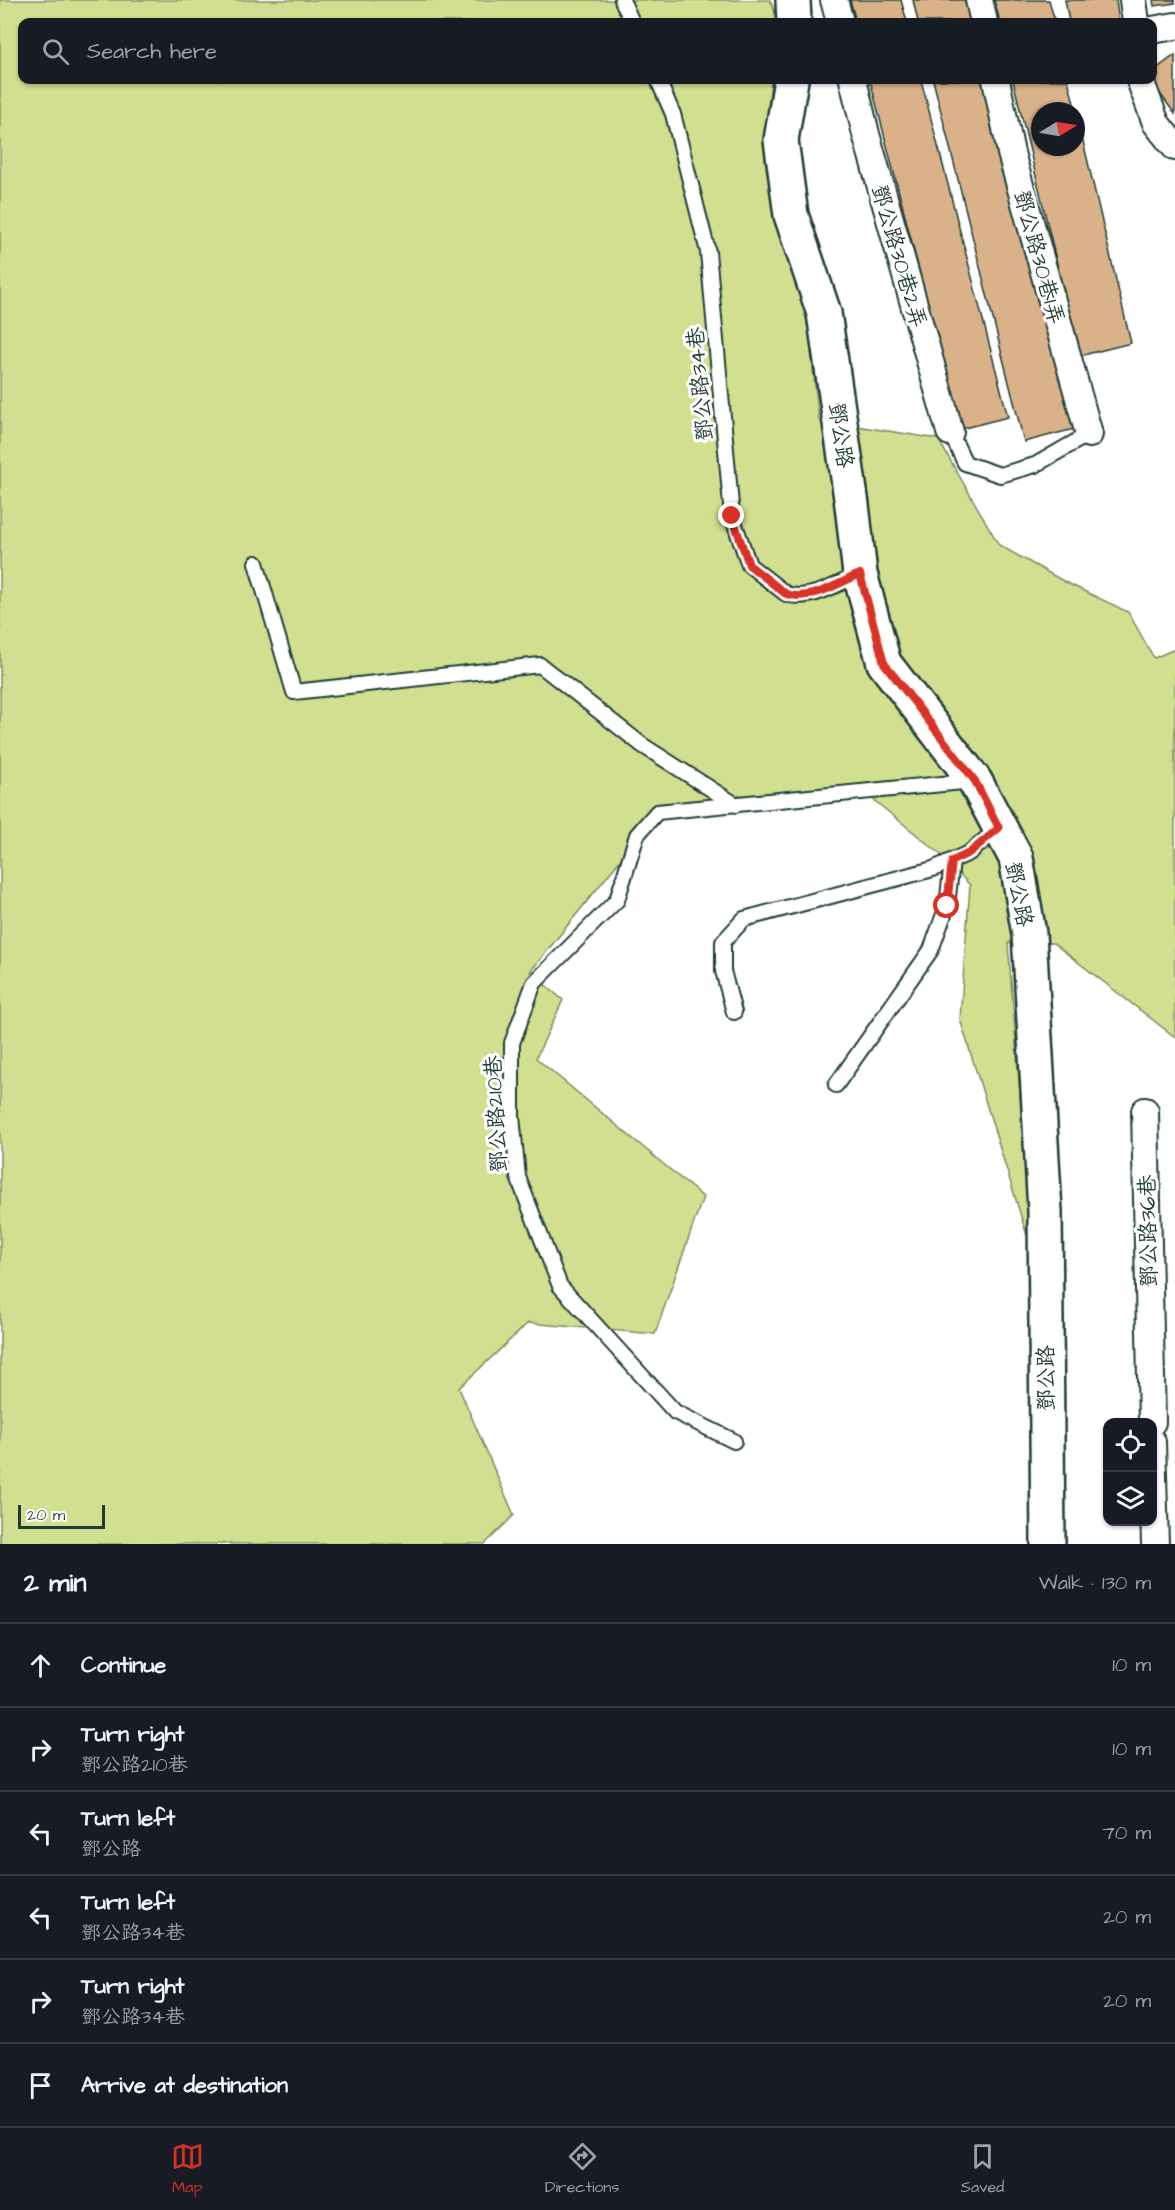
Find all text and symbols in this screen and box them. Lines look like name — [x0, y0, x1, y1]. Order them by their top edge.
search box — [18, 18, 1157, 84]
icon: search — [39, 35, 72, 68]
text: Search here — [87, 36, 217, 67]
north arrow — [1031, 102, 1085, 156]
street label: 鄧公路30巷2弄 — [863, 181, 934, 332]
street label: 鄧公路30巷1弄 — [1006, 187, 1071, 328]
street label: 鄧公路34巷 — [680, 326, 721, 442]
street label: 鄧公路 — [821, 400, 860, 470]
route end — [718, 502, 744, 528]
street label: 鄧公路 — [997, 859, 1040, 930]
route start — [933, 892, 959, 918]
street label: 鄧公路210巷 — [478, 1055, 515, 1173]
street label: 鄧公路36巷 — [1132, 1174, 1165, 1288]
street label: 鄧公路 — [1031, 1345, 1062, 1411]
map controls — [1103, 1418, 1157, 1526]
button: locate — [1103, 1418, 1157, 1472]
button: layers — [1103, 1472, 1157, 1526]
scale bar — [18, 1502, 105, 1530]
text: 20 m — [27, 1504, 65, 1526]
text: 2 min — [24, 1565, 86, 1601]
text: Walk · 130 m — [1039, 1569, 1151, 1597]
icon: ahead — [24, 1649, 57, 1682]
text: Continue — [81, 1650, 166, 1681]
text: 10 m — [1112, 1651, 1151, 1679]
text: Turn right — [81, 1719, 184, 1750]
icon: right — [24, 1733, 57, 1766]
text: 10 m — [1112, 1735, 1151, 1763]
text: 鄧公路210巷 — [81, 1751, 188, 1779]
text: Turn left — [81, 1803, 175, 1834]
icon: left — [24, 1817, 57, 1850]
text: 70 m — [1103, 1819, 1151, 1847]
text: 鄧公路 — [81, 1835, 141, 1863]
text: Turn left — [81, 1887, 175, 1918]
icon: left — [24, 1901, 57, 1934]
text: 20 m — [1103, 1903, 1151, 1931]
text: 鄧公路34巷 — [81, 1919, 185, 1947]
text: Turn right — [81, 1971, 184, 2002]
icon: right — [24, 1985, 57, 2018]
text: 20 m — [1103, 1987, 1151, 2015]
text: 鄧公路34巷 — [81, 2003, 185, 2031]
icon: arrive — [24, 2069, 57, 2102]
text: Arrive at destination — [81, 2070, 288, 2101]
tab: Map — [171, 2140, 204, 2198]
tab: Directions — [545, 2140, 619, 2198]
tab: Saved — [961, 2140, 1004, 2198]

